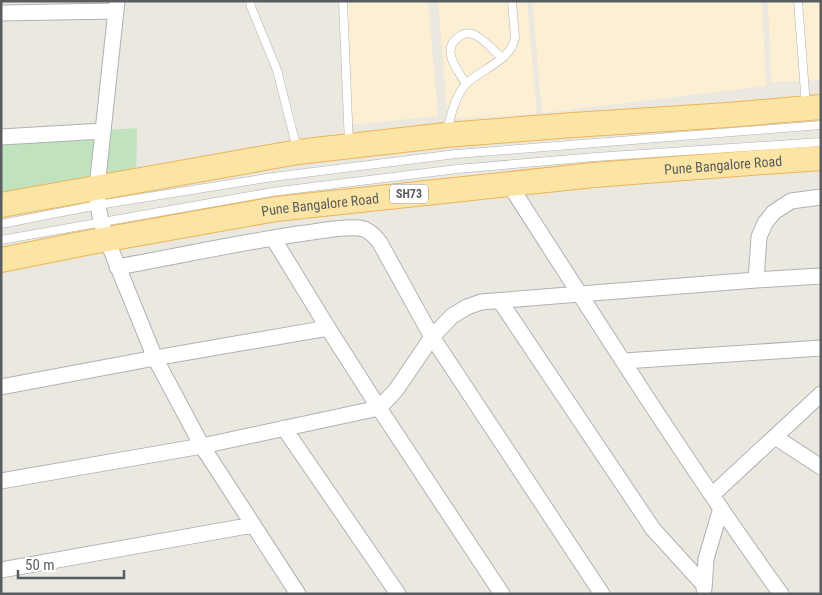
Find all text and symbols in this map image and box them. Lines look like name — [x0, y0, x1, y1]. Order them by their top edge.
street label: Pune Bangalore Road — [664, 153, 783, 178]
road number: SH73 — [390, 184, 428, 203]
street label: Pune Bangalore Road — [260, 190, 380, 219]
scale bar — [18, 548, 124, 580]
text: 50 m — [25, 556, 55, 574]

